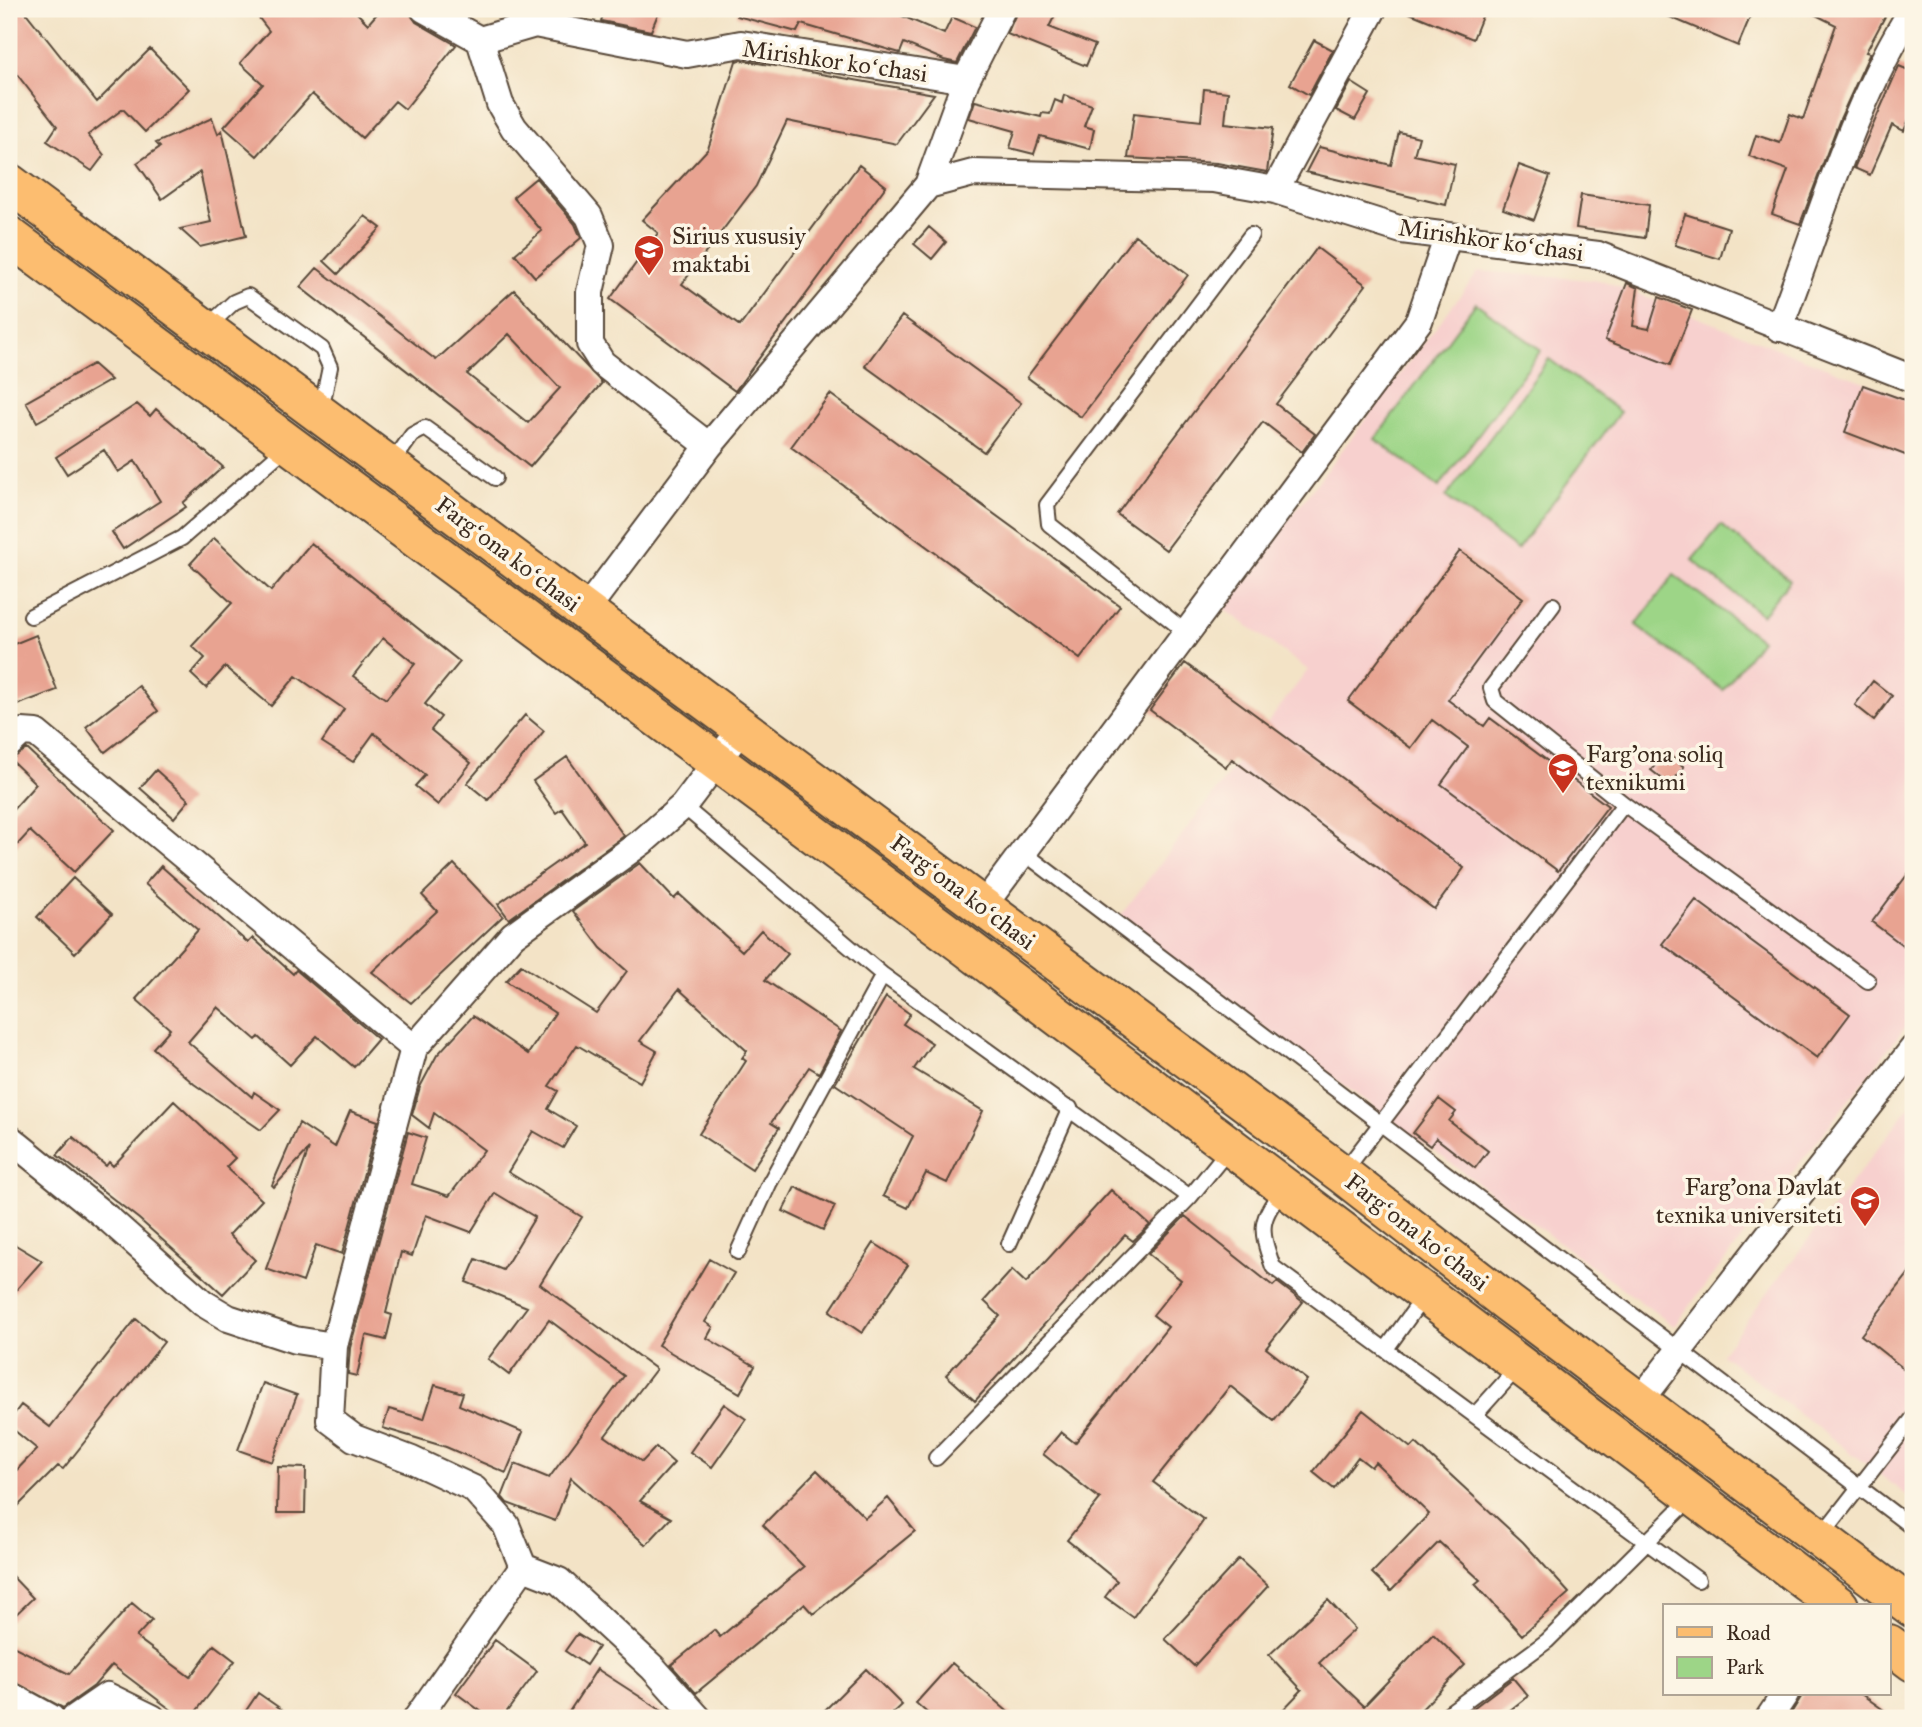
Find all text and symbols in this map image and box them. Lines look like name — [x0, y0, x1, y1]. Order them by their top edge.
street label: Mirishkor koʻchasi — [741, 33, 930, 89]
street label: Mirishkor koʻchasi — [1397, 212, 1586, 268]
place label: Sirius xususiy maktabi — [672, 221, 807, 279]
school or university icon: Sirius xususiy maktabi — [632, 233, 666, 277]
street label: Fargʻona koʻchasi — [429, 490, 587, 619]
place label: Farg'ona soliq texnikumi — [1586, 739, 1724, 797]
school or university icon: Farg'ona soliq texnikumi — [1546, 751, 1580, 795]
street label: Fargʻona koʻchasi — [884, 828, 1042, 957]
street label: Fargʻona koʻchasi — [1339, 1167, 1495, 1298]
place label: Farg'ona Davlat texnika universiteti — [1656, 1172, 1843, 1230]
school or university icon: Farg'ona Davlat texnika universiteti — [1848, 1184, 1882, 1228]
legend — [1663, 1604, 1890, 1696]
text: Road — [1726, 1620, 1771, 1646]
text: Park — [1726, 1654, 1764, 1680]

